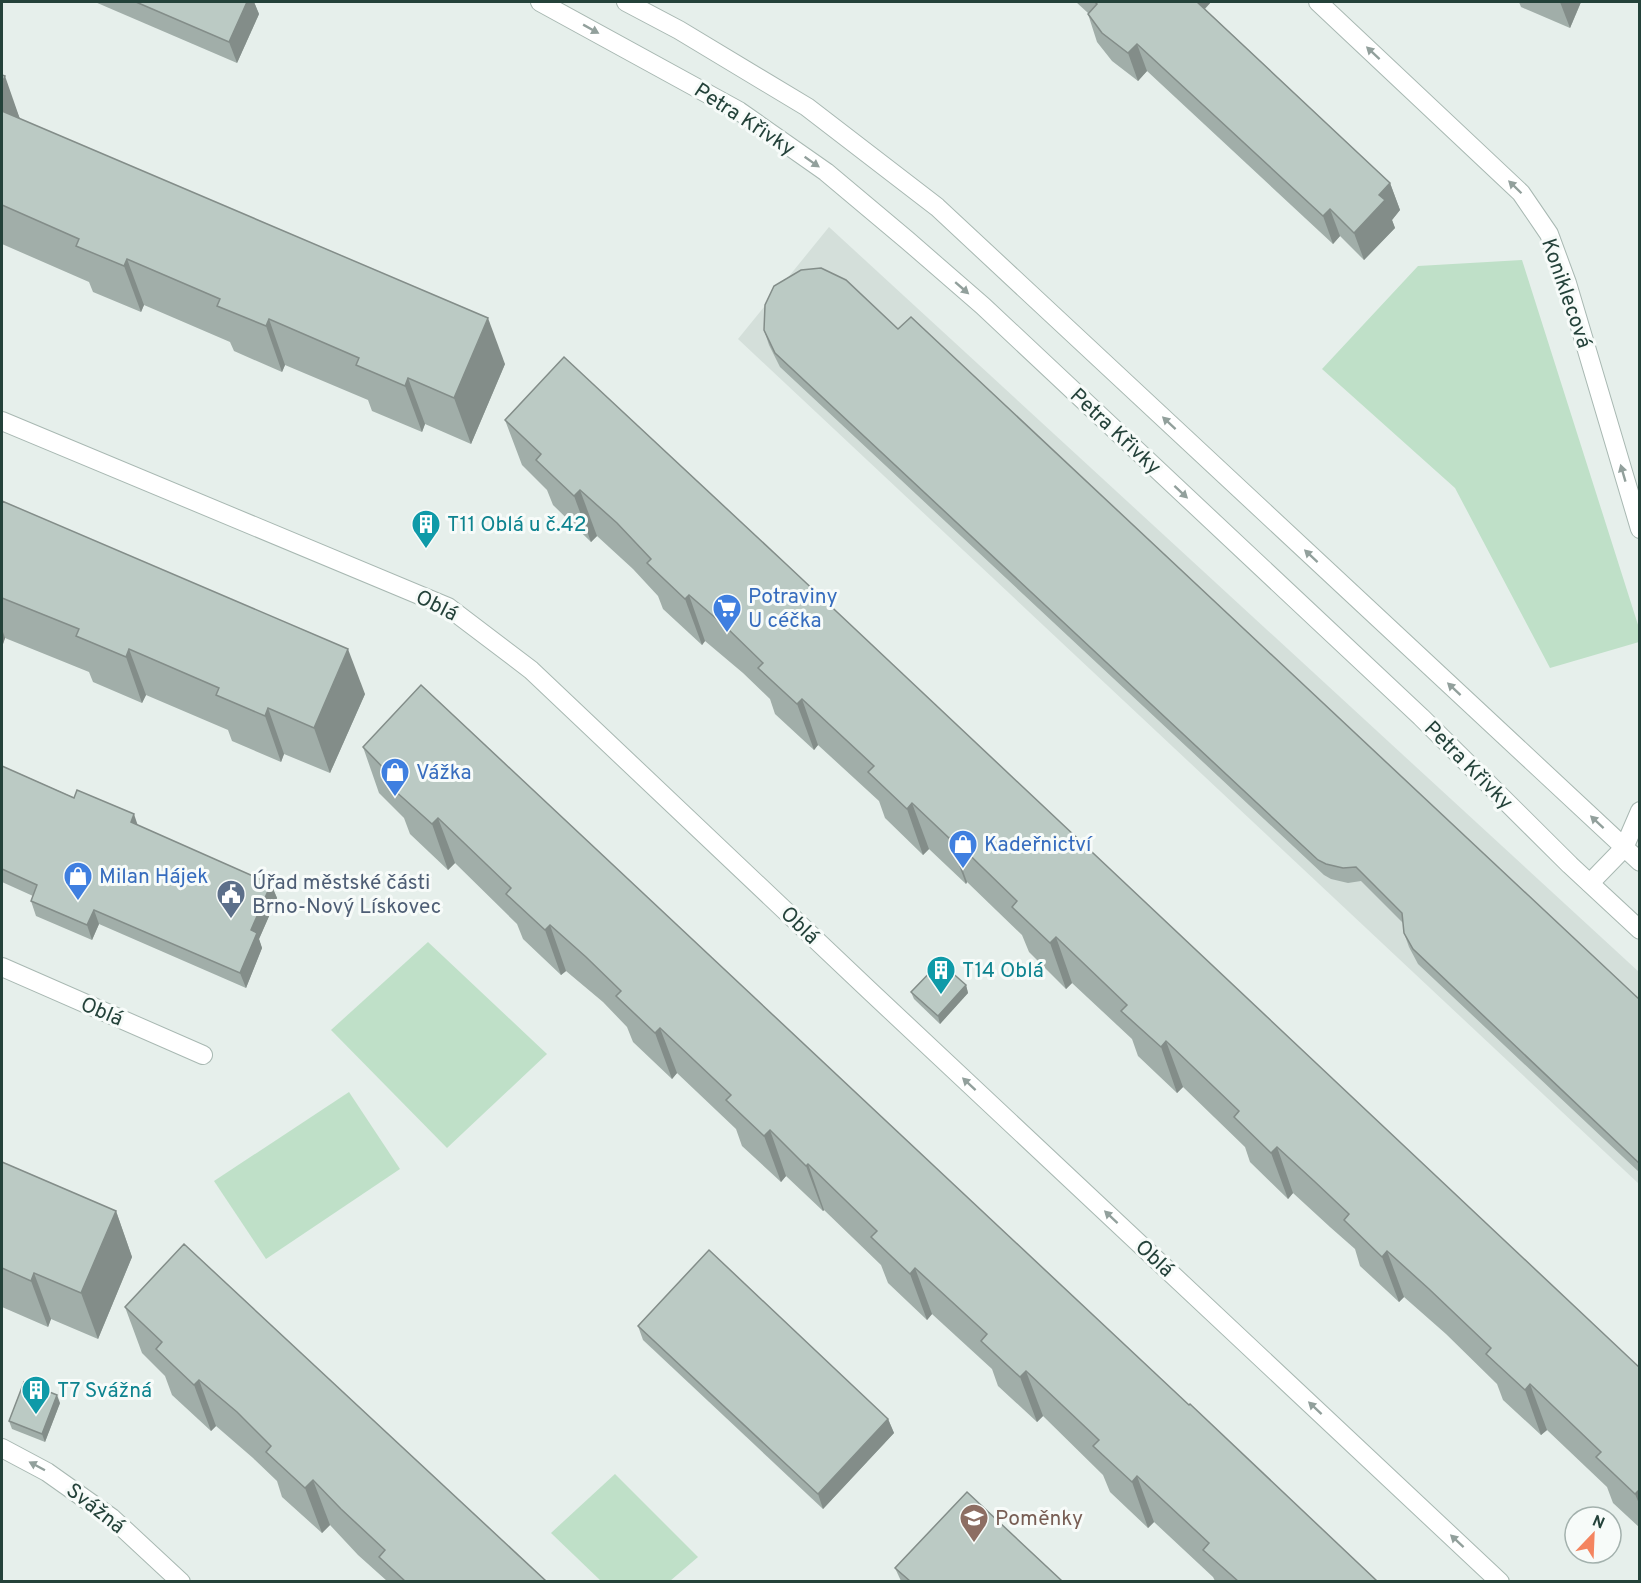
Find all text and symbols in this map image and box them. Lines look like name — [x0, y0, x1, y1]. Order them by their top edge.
one-way arrow — [583, 24, 600, 34]
one-way arrow — [1365, 46, 1380, 60]
street label: Petra Křivky — [688, 78, 800, 163]
one-way arrow — [804, 156, 820, 168]
one-way arrow — [1508, 180, 1522, 194]
street label: Koniklecová — [1534, 235, 1597, 352]
one-way arrow — [954, 281, 970, 294]
street label: Petra Křivky — [1064, 383, 1166, 481]
one-way arrow — [1162, 417, 1176, 431]
one-way arrow — [1618, 464, 1627, 482]
one-way arrow — [1173, 485, 1188, 498]
building icon: T11 Oblá u č.42 — [410, 508, 442, 550]
place label: T11 Oblá u č.42 — [447, 512, 587, 539]
one-way arrow — [1305, 550, 1319, 564]
street label: Oblá — [411, 584, 462, 628]
place label: Potraviny U céčka — [748, 584, 838, 635]
supermarket icon: Potraviny U céčka — [711, 592, 743, 634]
one-way arrow — [1447, 683, 1461, 697]
street label: Petra Křivky — [1418, 716, 1518, 816]
shop icon: Vážka — [379, 756, 411, 798]
place label: Vážka — [416, 760, 472, 787]
one-way arrow — [1590, 816, 1604, 830]
shop icon: Kadeřnictví — [947, 828, 979, 870]
place label: Kadeřnictví — [984, 832, 1093, 859]
shop icon: Milan Hájek — [62, 860, 94, 902]
place label: Milan Hájek — [99, 864, 208, 891]
place label: Úřad městské části Brno-Nový Lískovec — [252, 869, 441, 921]
public building icon: Úřad městské části Brno-Nový Lískovec — [215, 878, 247, 920]
street label: Oblá — [774, 901, 824, 951]
building icon: T14 Oblá — [925, 954, 957, 996]
place label: T14 Oblá — [962, 958, 1044, 985]
street label: Oblá — [76, 991, 127, 1033]
one-way arrow — [962, 1078, 977, 1091]
one-way arrow — [1105, 1211, 1119, 1225]
street label: Oblá — [1129, 1234, 1179, 1284]
building icon: T7 Svážná — [20, 1374, 52, 1416]
place label: T7 Svážná — [57, 1378, 152, 1405]
one-way arrow — [1308, 1402, 1323, 1415]
one-way arrow — [28, 1461, 45, 1471]
street label: Svážná — [60, 1478, 130, 1541]
school or university icon: Poměnky — [958, 1502, 990, 1544]
north arrow — [1563, 1505, 1623, 1565]
place label: Poměnky — [995, 1506, 1083, 1533]
text: N — [1589, 1512, 1607, 1534]
one-way arrow — [1451, 1535, 1465, 1549]

